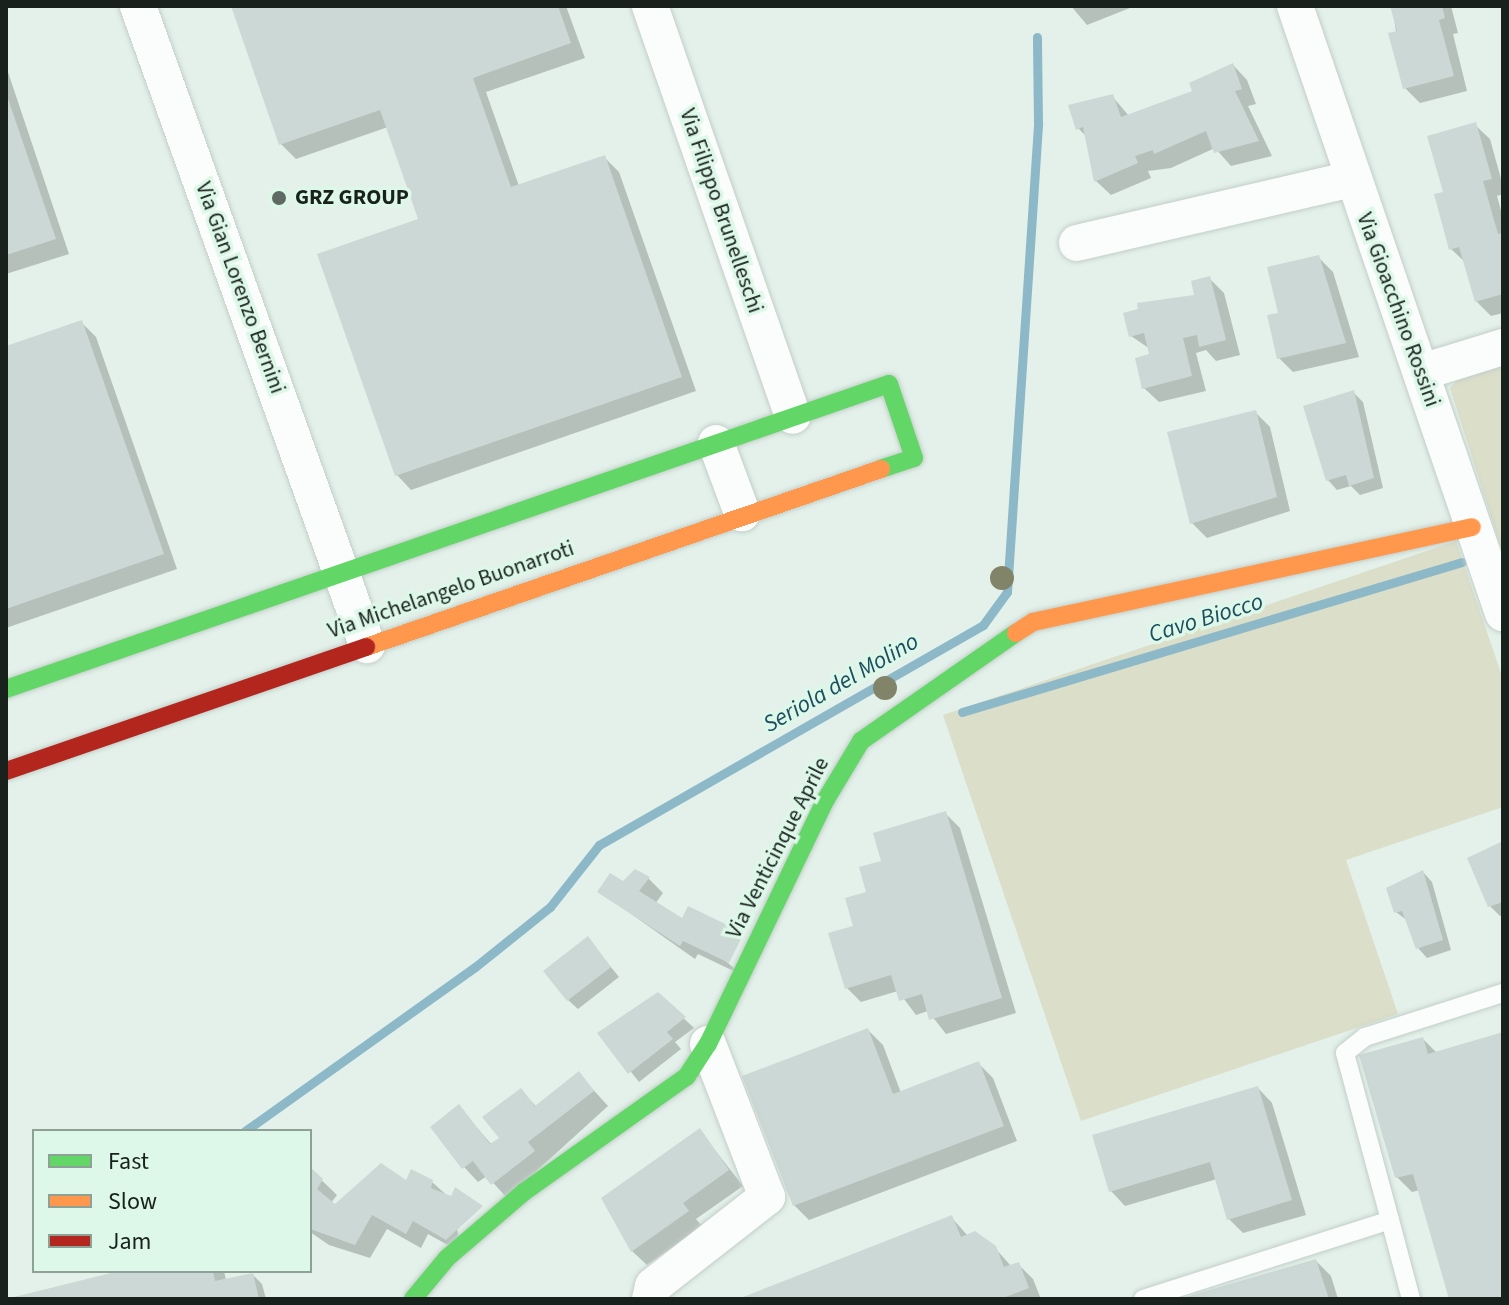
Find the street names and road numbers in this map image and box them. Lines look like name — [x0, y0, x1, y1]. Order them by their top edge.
street label: Via Filippo Brunelleschi — [674, 105, 768, 317]
street label: Via Gian Lorenzo Bernini — [189, 179, 291, 397]
street label: Via Gioacchino Rossini — [1351, 209, 1445, 411]
street label: Via Michelangelo Buonarroti — [325, 535, 577, 645]
street label: Via Venticinque Aprile — [721, 753, 835, 943]

